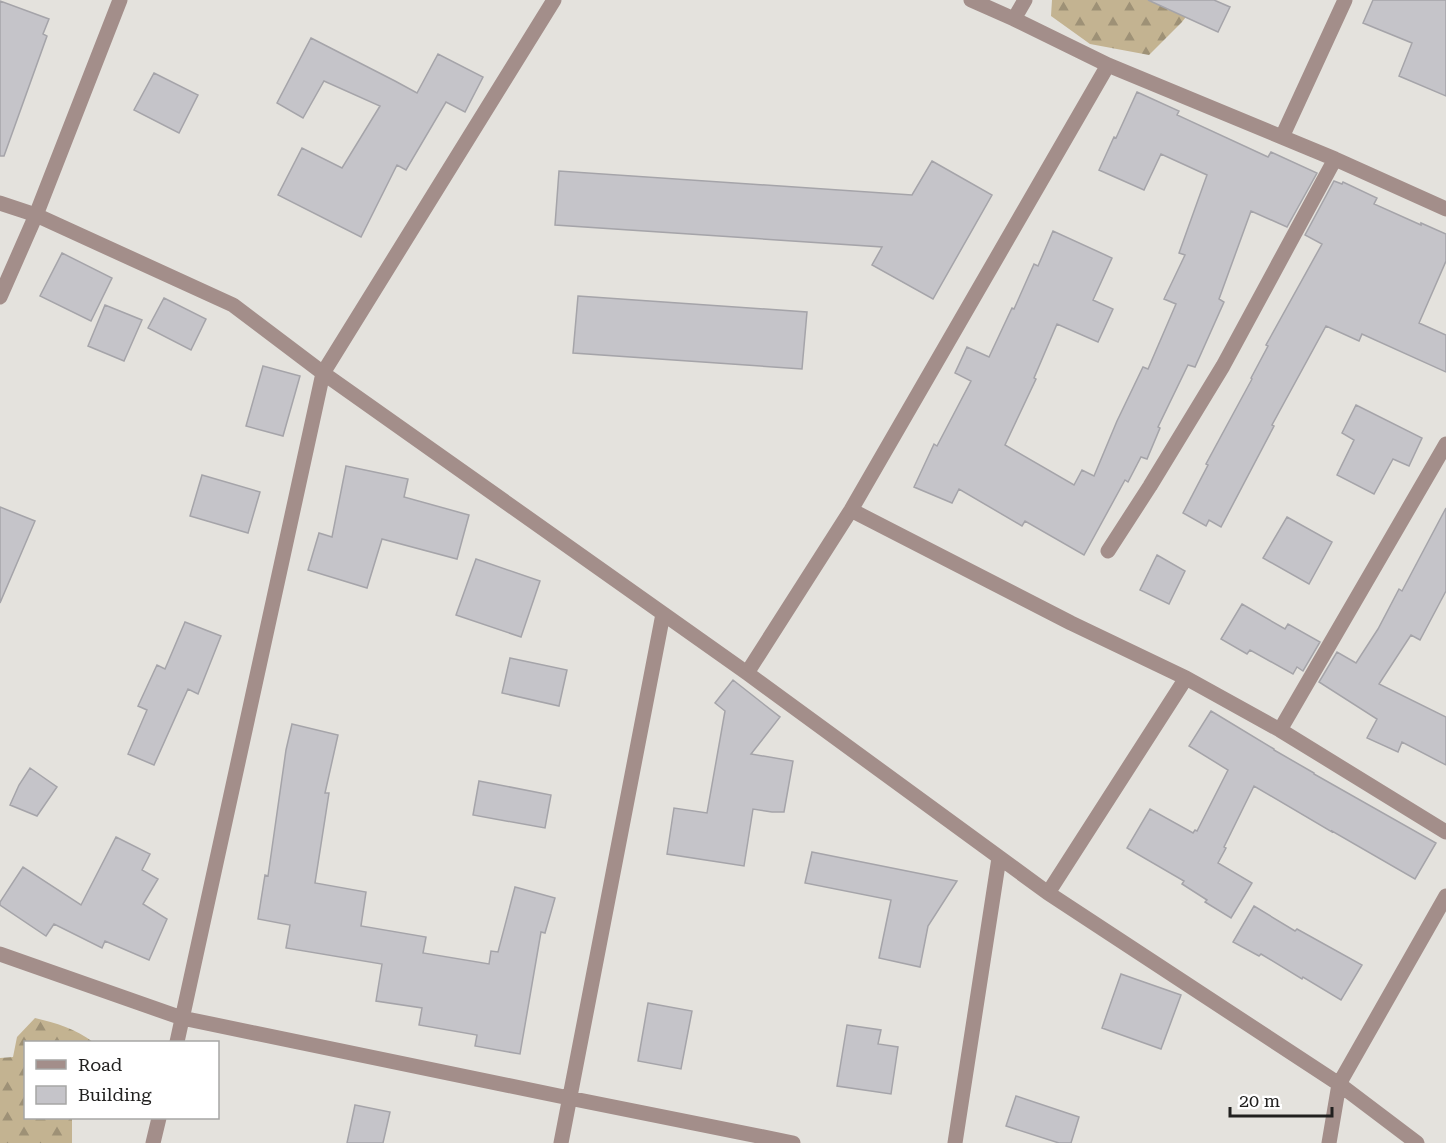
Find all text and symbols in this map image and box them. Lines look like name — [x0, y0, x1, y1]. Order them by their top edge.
legend — [24, 1041, 219, 1119]
text: Road — [78, 1054, 123, 1075]
scale bar — [1230, 1080, 1332, 1118]
text: Building — [78, 1084, 152, 1105]
text: 20 m — [1239, 1090, 1280, 1111]

